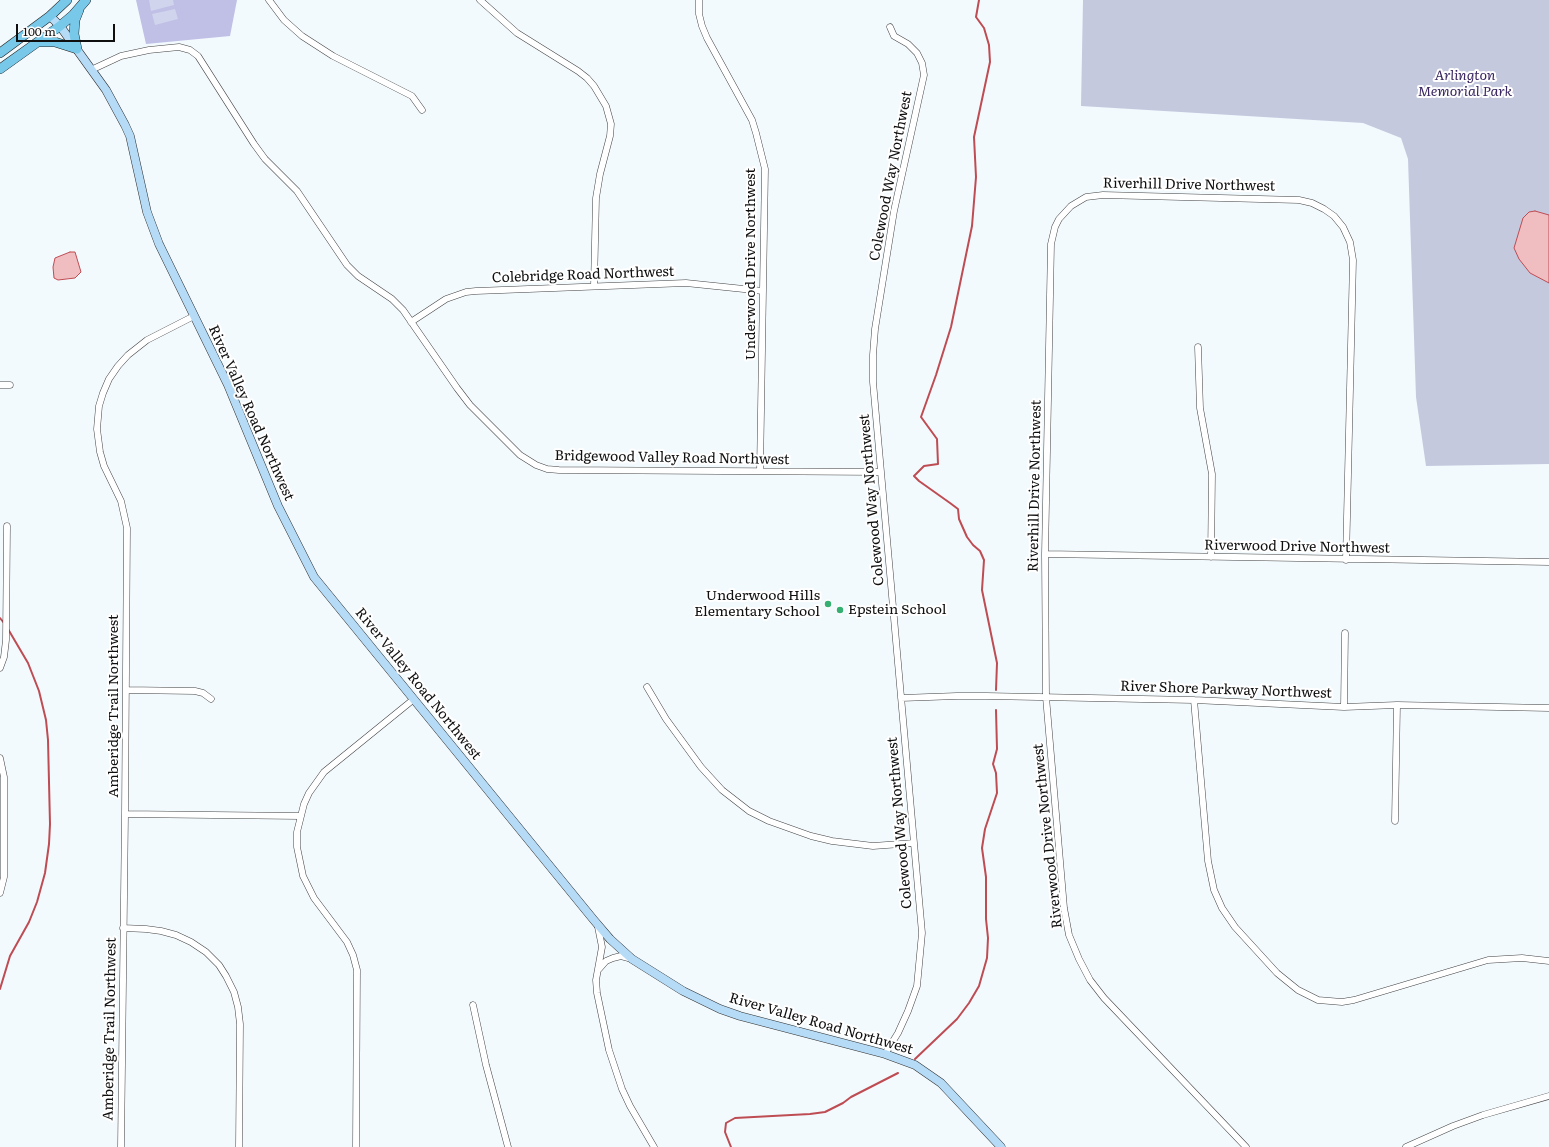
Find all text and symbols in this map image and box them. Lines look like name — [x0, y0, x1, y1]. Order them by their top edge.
scale bar — [18, 16, 117, 42]
text: 100 m — [23, 22, 56, 40]
park label: Arlington Memorial Park — [1418, 68, 1512, 100]
street label: Colewood Way Northwest — [866, 90, 916, 262]
street label: Underwood Drive Northwest — [743, 168, 759, 360]
street label: Riverhill Drive Northwest — [1103, 175, 1275, 195]
street label: Colebridge Road Northwest — [491, 263, 675, 287]
street label: River Valley Road Northwest — [205, 323, 297, 503]
street label: Riverhill Drive Northwest — [1025, 400, 1045, 572]
street label: Colewood Way Northwest — [856, 413, 888, 587]
street label: Bridgewood Valley Road Northwest — [554, 448, 790, 468]
street label: Riverwood Drive Northwest — [1204, 537, 1390, 557]
place label: Underwood Hills Elementary School — [694, 588, 820, 620]
marker: Underwood Hills Elementary School — [823, 599, 833, 609]
place label: Epstein School — [848, 602, 946, 618]
street label: River Valley Road Northwest — [352, 605, 484, 763]
marker: Epstein School — [835, 605, 845, 615]
street label: Amberidge Trail Northwest — [106, 614, 122, 798]
street label: River Shore Parkway Northwest — [1120, 678, 1332, 702]
street label: Colewood Way Northwest — [884, 736, 916, 910]
street label: Riverwood Drive Northwest — [1030, 743, 1066, 929]
street label: Amberidge Trail Northwest — [100, 937, 120, 1121]
street label: River Valley Road Northwest — [727, 990, 915, 1058]

